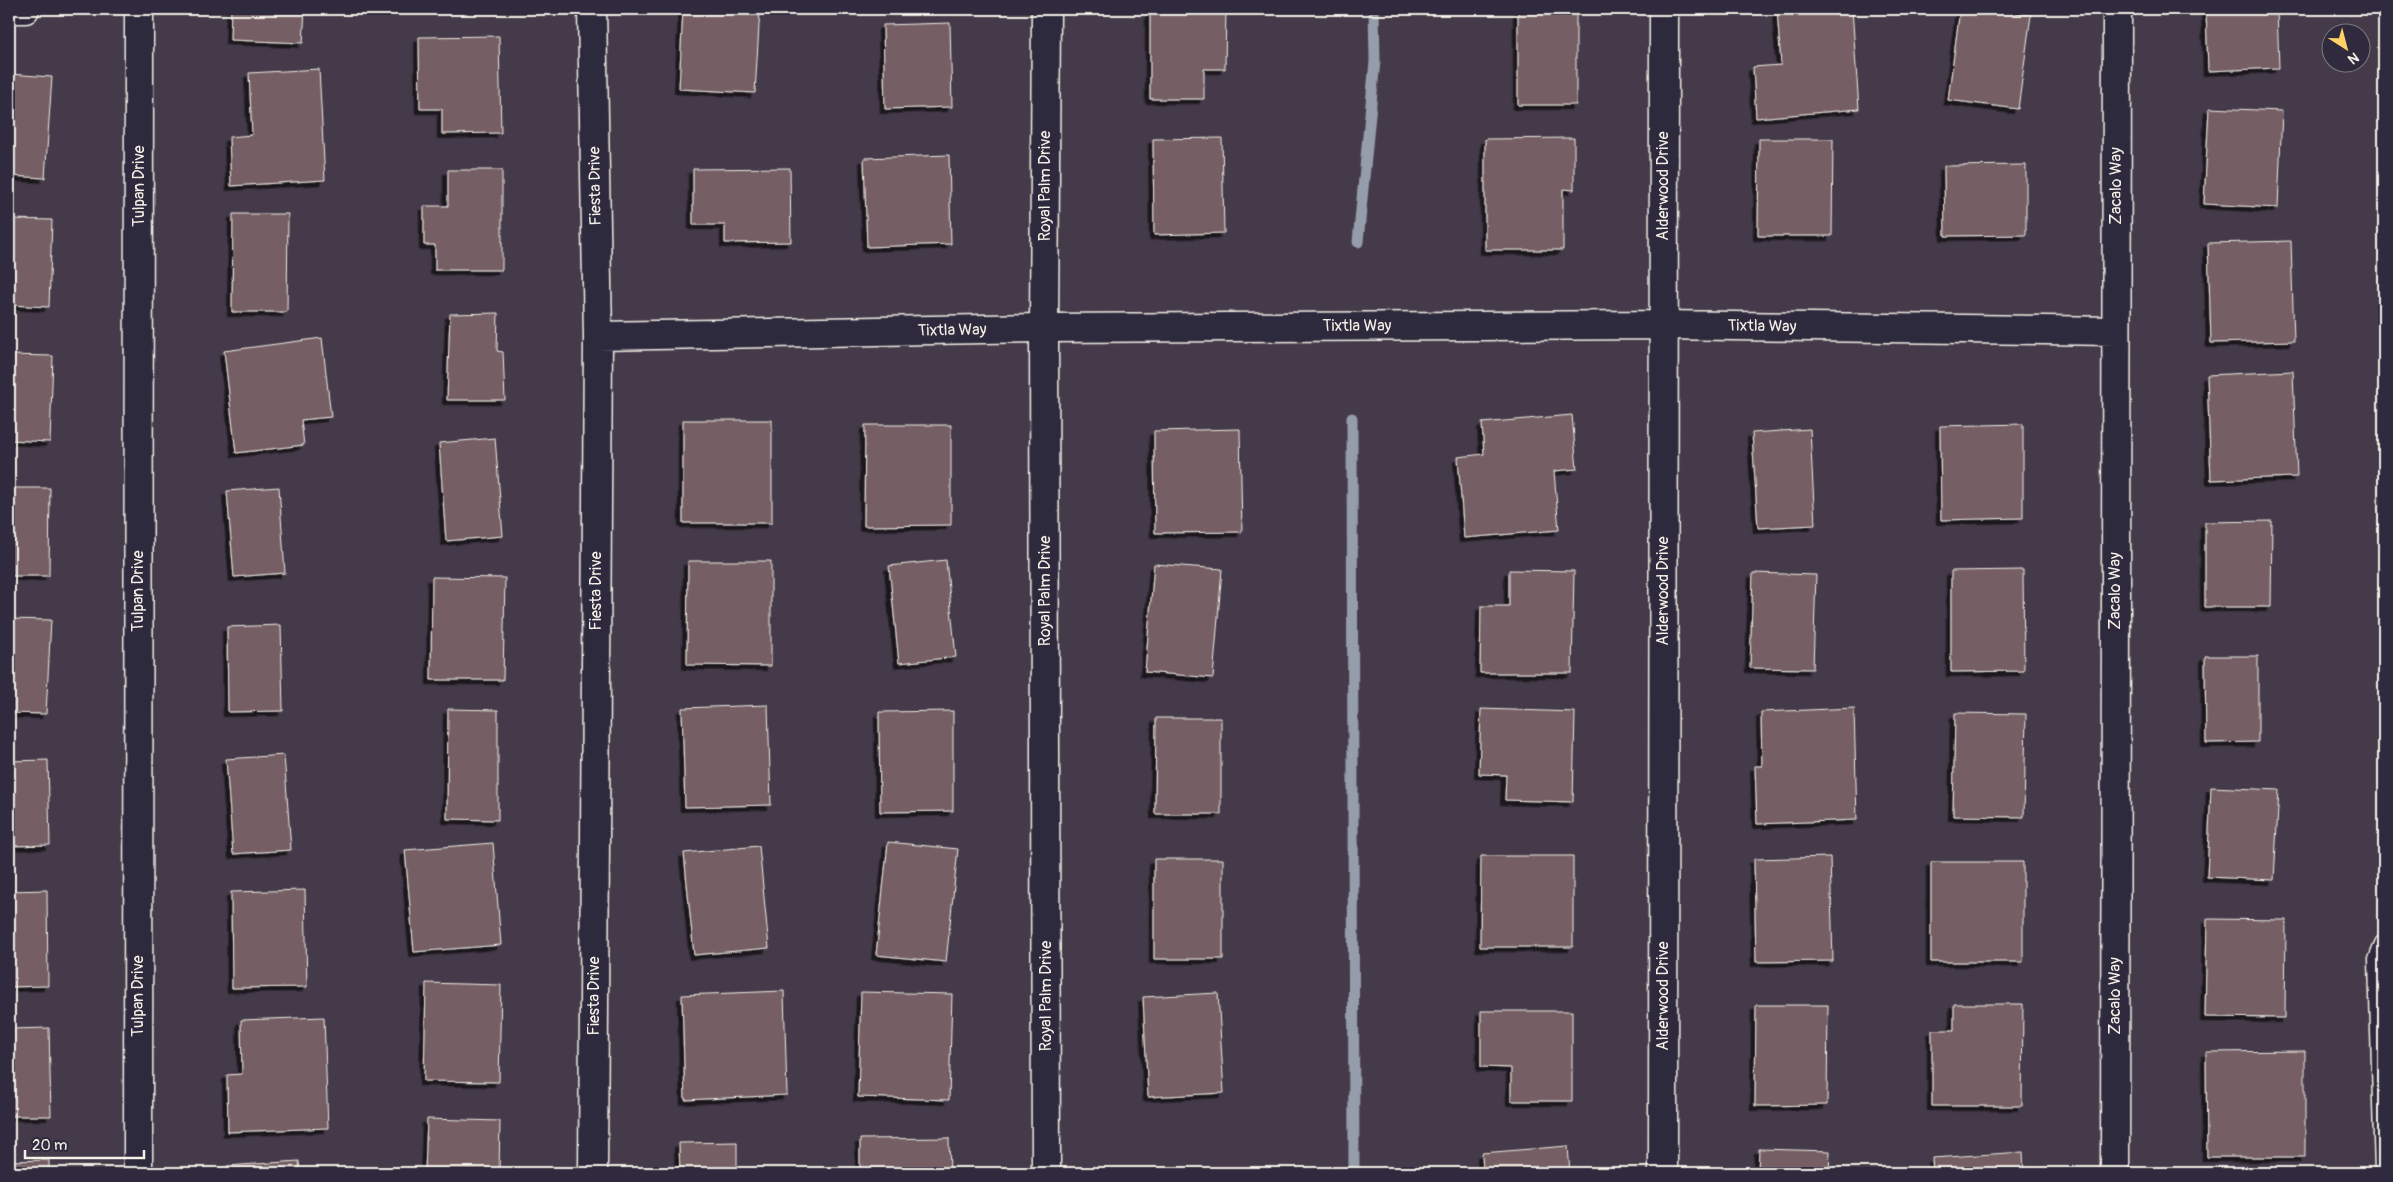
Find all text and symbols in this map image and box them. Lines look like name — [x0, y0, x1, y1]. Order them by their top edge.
north arrow — [2320, 22, 2370, 72]
text: N — [2345, 48, 2362, 68]
street label: Royal Palm Drive — [1035, 131, 1055, 241]
street label: Alderwood Drive — [1653, 131, 1673, 241]
street label: Tulpan Drive — [129, 145, 149, 227]
street label: Fiesta Drive — [584, 146, 606, 226]
street label: Zacalo Way — [2106, 147, 2126, 225]
street label: Tixtla Way — [1727, 315, 1797, 337]
street label: Tixtla Way — [1323, 316, 1392, 336]
street label: Tixtla Way — [917, 319, 987, 341]
street label: Royal Palm Drive — [1035, 536, 1055, 646]
street label: Alderwood Drive — [1653, 536, 1673, 646]
street label: Tulpan Drive — [128, 550, 148, 632]
street label: Fiesta Drive — [586, 551, 606, 631]
street label: Zacalo Way — [2105, 552, 2125, 630]
street label: Royal Palm Drive — [1036, 941, 1056, 1051]
street label: Alderwood Drive — [1653, 941, 1673, 1051]
street label: Tulpan Drive — [128, 955, 148, 1037]
street label: Fiesta Drive — [584, 956, 604, 1036]
street label: Zacalo Way — [2105, 957, 2125, 1035]
scale bar — [25, 1127, 144, 1159]
text: 20 m — [32, 1136, 67, 1155]

